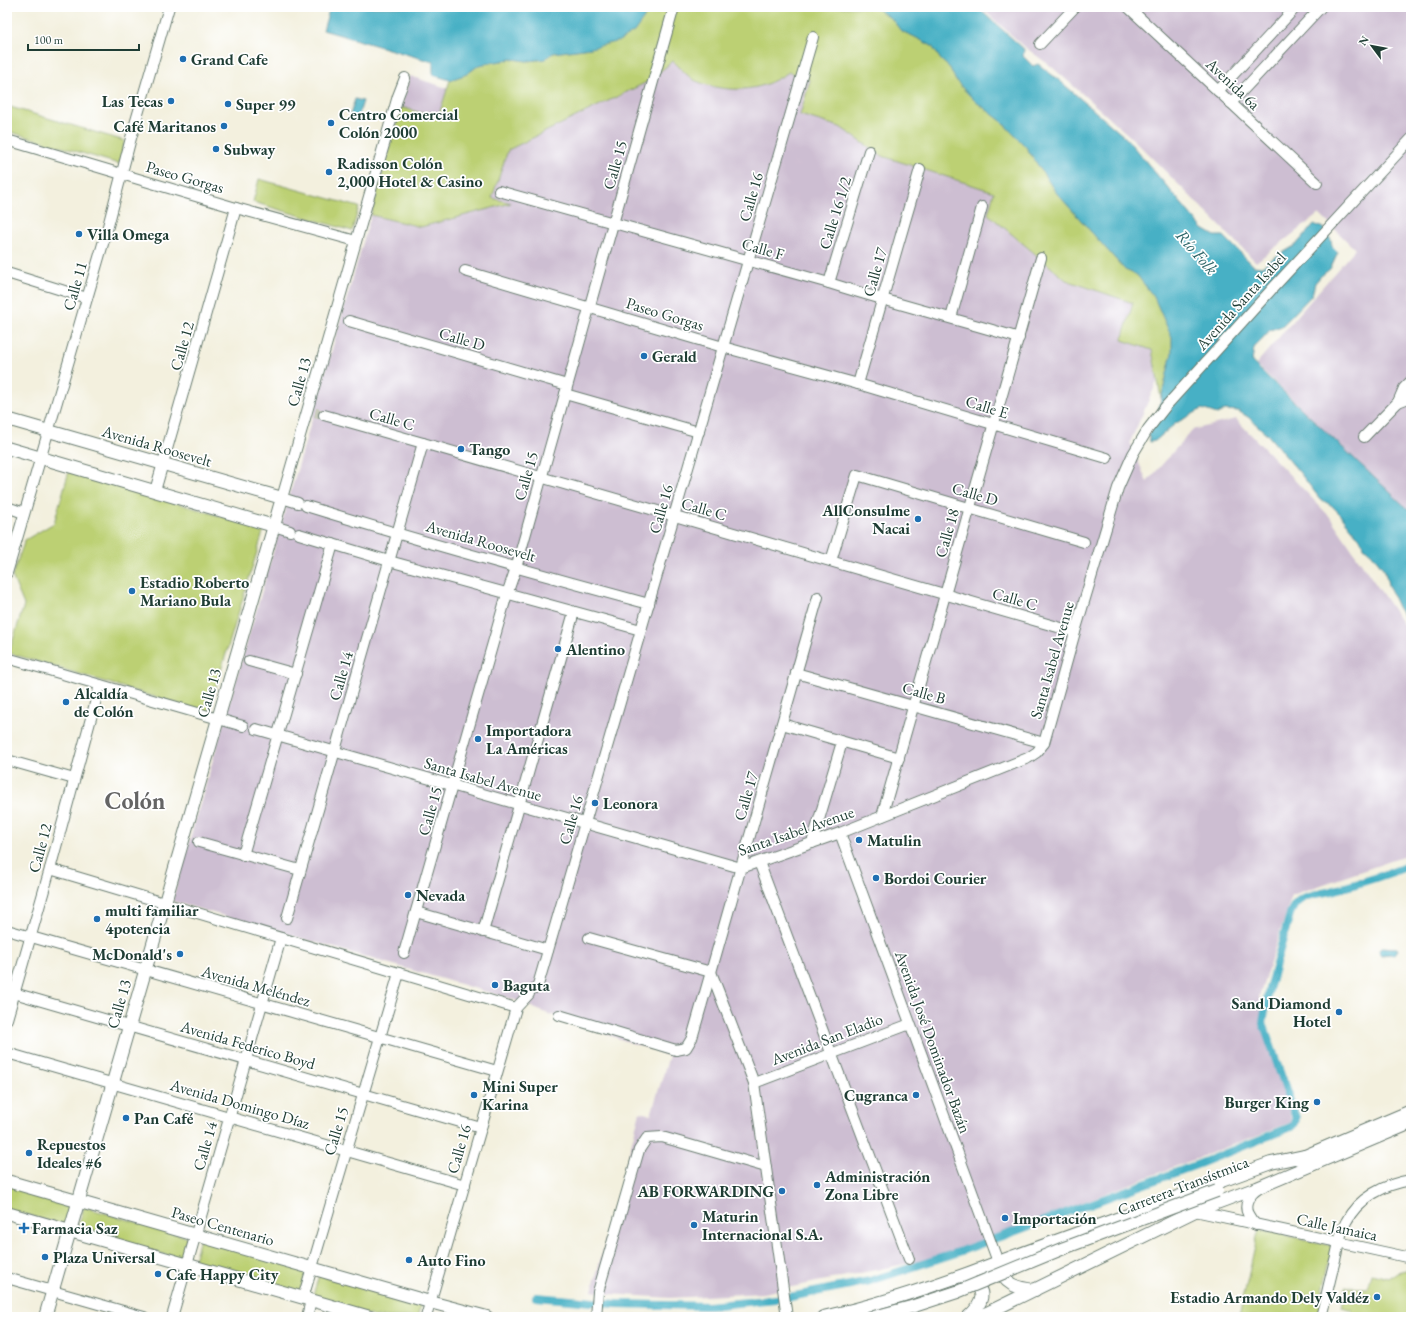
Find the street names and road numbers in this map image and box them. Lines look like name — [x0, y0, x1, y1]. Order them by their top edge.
street label: Avenida 6a — [1201, 53, 1265, 115]
street label: Calle 15 — [598, 138, 632, 192]
street label: Paseo Gorgas — [144, 156, 226, 198]
street label: Calle 16 — [734, 170, 768, 224]
street label: Calle 16 1/2 — [814, 174, 856, 252]
street label: Calle F — [739, 233, 787, 265]
street label: Calle 17 — [858, 245, 892, 299]
street label: Avenida Santa Isabel — [1191, 247, 1291, 355]
street label: Calle 11 — [58, 259, 92, 313]
street label: Paseo Gorgas — [624, 292, 706, 336]
street label: Calle 12 — [165, 319, 199, 373]
street label: Calle D — [437, 322, 487, 356]
street label: Calle 13 — [282, 355, 316, 409]
street label: Calle E — [963, 391, 1011, 423]
street label: Calle C — [367, 403, 417, 435]
street label: Avenida Roosevelt — [99, 420, 214, 472]
street label: Calle 15 — [509, 449, 543, 503]
street label: Calle D — [950, 477, 1000, 511]
street label: Calle 16 — [644, 482, 678, 536]
street label: Calle C — [679, 493, 729, 525]
street label: Calle 18 — [930, 506, 964, 560]
street label: Avenida Roosevelt — [423, 515, 538, 567]
street label: Calle C — [990, 583, 1040, 615]
street label: Santa Isabel Avenue — [1025, 599, 1079, 721]
street label: Calle 14 — [324, 649, 358, 703]
street label: Calle 13 — [192, 666, 226, 720]
street label: Calle B — [900, 677, 948, 709]
street label: Santa Isabel Avenue — [422, 752, 544, 806]
street label: Calle 17 — [729, 769, 763, 823]
street label: Calle 15 — [413, 784, 447, 838]
street label: Calle 16 — [554, 793, 588, 847]
street label: Santa Isabel Avenue — [735, 801, 857, 861]
street label: Calle 12 — [23, 821, 57, 875]
street label: Avenida José Dominador Bazán — [890, 947, 976, 1137]
street label: Avenida Meléndez — [198, 960, 313, 1012]
street label: Calle 13 — [102, 977, 136, 1031]
street label: Avenida San Eladio — [767, 1008, 886, 1070]
street label: Avenida Federico Boyd — [177, 1015, 319, 1075]
street label: Avenida Domingo Díaz — [167, 1074, 312, 1134]
street label: Calle 15 — [319, 1104, 353, 1158]
street label: Calle 14 — [188, 1119, 222, 1173]
street label: Calle 16 — [442, 1122, 476, 1176]
street label: Carretera Transístmica — [1115, 1151, 1252, 1221]
street label: Paseo Centenario — [169, 1201, 277, 1251]
street label: Calle Jamaica — [1295, 1208, 1380, 1246]

